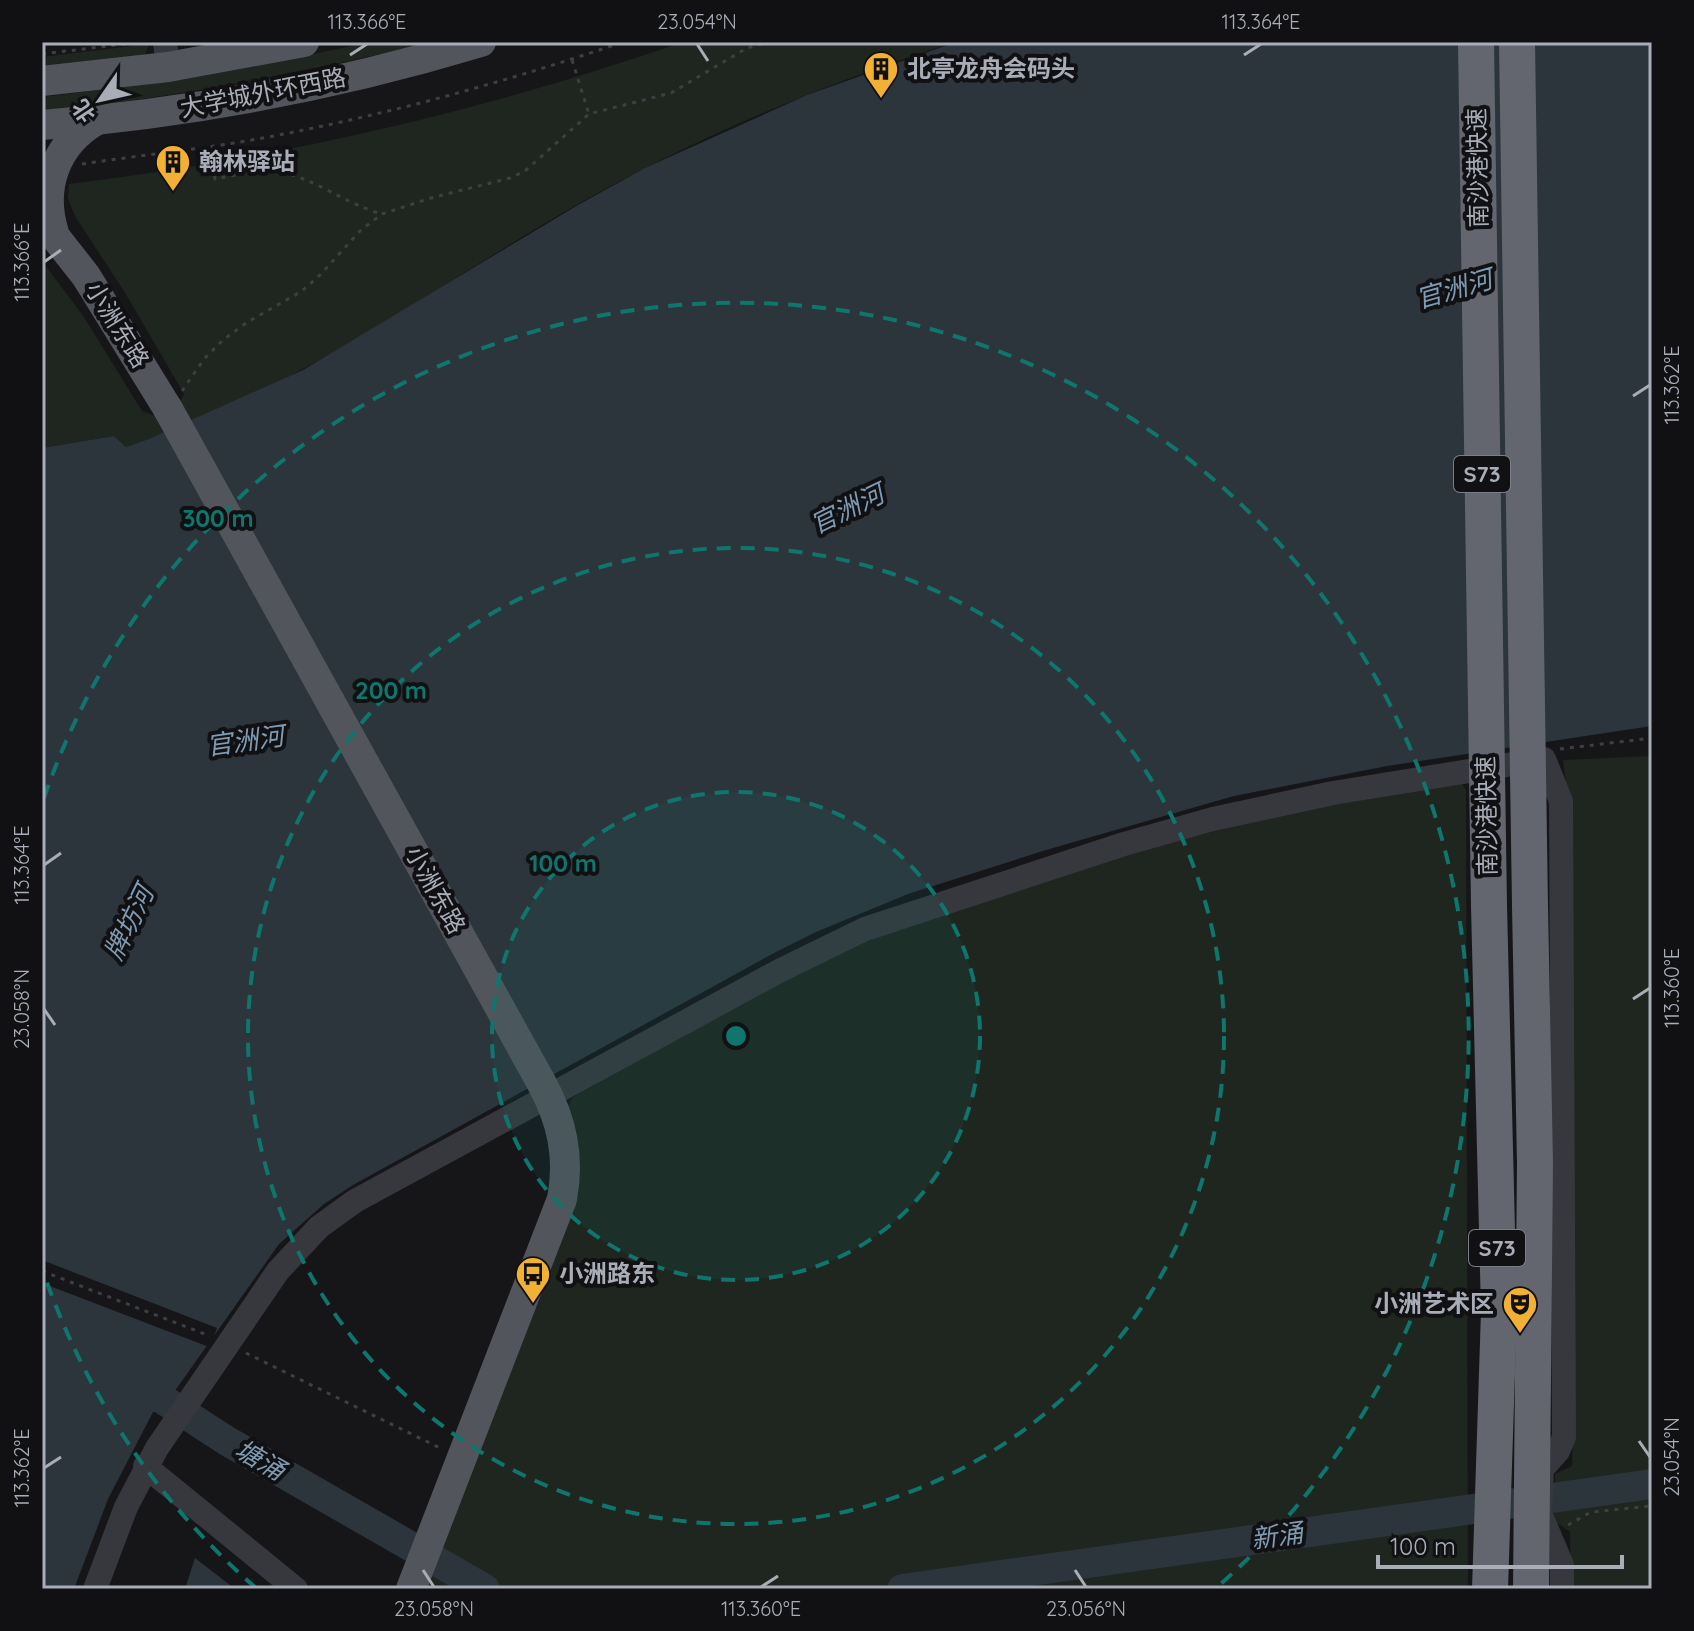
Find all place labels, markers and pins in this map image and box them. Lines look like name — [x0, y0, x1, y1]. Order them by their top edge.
building icon: 北亭龙舟会码头 — [862, 50, 900, 100]
place label: 北亭龙舟会码头 — [907, 53, 1075, 83]
building icon: 翰林驿站 — [154, 143, 192, 193]
place label: 翰林驿站 — [199, 146, 295, 176]
centre of rings — [722, 1022, 750, 1050]
bus stop icon: 小洲路东 — [514, 1255, 552, 1305]
place label: 小洲路东 — [559, 1258, 655, 1288]
theatre icon: 小洲艺术区 — [1501, 1285, 1539, 1335]
place label: 小洲艺术区 — [1374, 1288, 1494, 1318]

